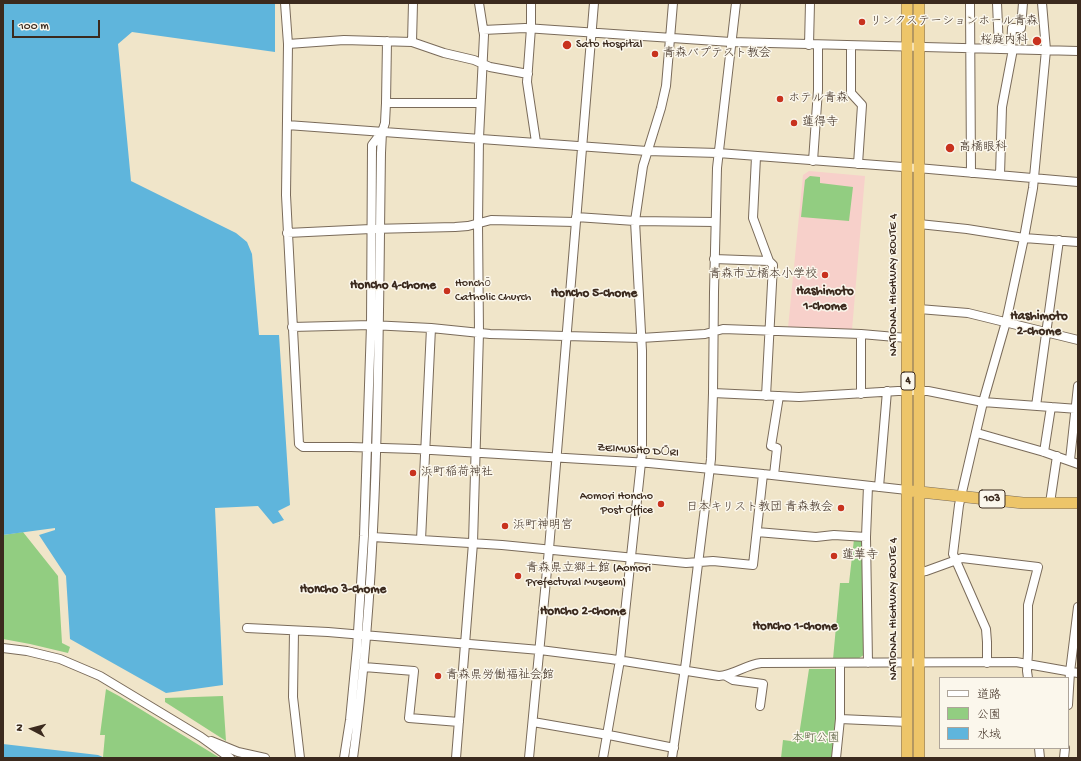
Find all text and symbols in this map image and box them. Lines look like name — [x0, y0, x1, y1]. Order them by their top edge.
scale bar — [14, 12, 102, 38]
place label: リンクステーションホール青森 — [870, 15, 1038, 29]
marker: リンクステーションホール青森 — [857, 17, 867, 27]
text: 100 m — [19, 20, 49, 34]
place label: 桜庭内科 — [980, 34, 1028, 48]
marker: 桜庭内科 — [1031, 35, 1043, 47]
place label: Sato Hospital — [576, 38, 642, 52]
marker: Sato Hospital — [561, 39, 573, 51]
place label: 青森バプテスト教会 — [663, 47, 771, 61]
marker: 青森バプテスト教会 — [650, 49, 660, 59]
place label: ホテル青森 — [788, 92, 848, 106]
marker: ホテル青森 — [775, 94, 785, 104]
place label: 蓮得寺 — [802, 116, 838, 130]
marker: 蓮得寺 — [789, 118, 799, 128]
place label: 高橋眼科 — [959, 141, 1007, 155]
marker: 高橋眼科 — [944, 142, 956, 154]
street label: NATIONAL HIGHWAY ROUTE 4 — [887, 214, 901, 356]
place label: 青森市立橋本小学校 — [709, 268, 817, 282]
marker: 青森市立橋本小学校 — [820, 270, 830, 280]
place label: Honchō Catholic Church — [455, 277, 531, 305]
district label: Honcho 4-chome — [350, 278, 436, 294]
district label: Hashimoto 1-chome — [796, 284, 854, 315]
marker: Honchō Catholic Church — [442, 286, 452, 296]
district label: Honcho 5-chome — [551, 286, 637, 302]
district label: Hashimoto 2-chome — [1010, 309, 1068, 340]
road number: 4 — [901, 372, 915, 390]
street label: ZEIMUSHO DŌRI — [597, 441, 679, 461]
place label: 浜町稲荷神社 — [421, 466, 493, 480]
marker: 浜町稲荷神社 — [408, 468, 418, 478]
place label: Aomori Honcho Post Office — [580, 490, 653, 518]
road number: 103 — [979, 490, 1005, 508]
marker: Aomori Honcho Post Office — [656, 499, 666, 509]
place label: 日本キリスト教団 青森教会 — [686, 501, 833, 515]
marker: 日本キリスト教団 青森教会 — [836, 503, 846, 513]
place label: 浜町神明宮 — [513, 519, 573, 533]
marker: 浜町神明宮 — [500, 521, 510, 531]
street label: NATIONAL HIGHWAY ROUTE 4 — [887, 538, 901, 680]
place label: 蓮華寺 — [842, 549, 878, 563]
marker: 蓮華寺 — [829, 551, 839, 561]
place label: 青森県立郷土館 (Aomori Prefectural Museum) — [526, 562, 651, 590]
marker: 青森県立郷土館 (Aomori Prefectural Museum) — [513, 571, 523, 581]
district label: Honcho 3-chome — [300, 582, 386, 598]
district label: Honcho 2-chome — [540, 604, 626, 620]
district label: Honcho 1-chome — [753, 619, 837, 635]
place label: 青森県労働福祉会館 — [446, 669, 554, 683]
marker: 青森県労働福祉会館 — [433, 671, 443, 681]
legend — [939, 677, 1069, 749]
text: 道路 — [977, 689, 1001, 703]
north arrow — [12, 709, 52, 749]
text: 公園 — [977, 709, 1001, 723]
text: N — [14, 724, 26, 732]
text: 水域 — [977, 729, 1001, 743]
park label: 本町公園 — [792, 732, 840, 746]

